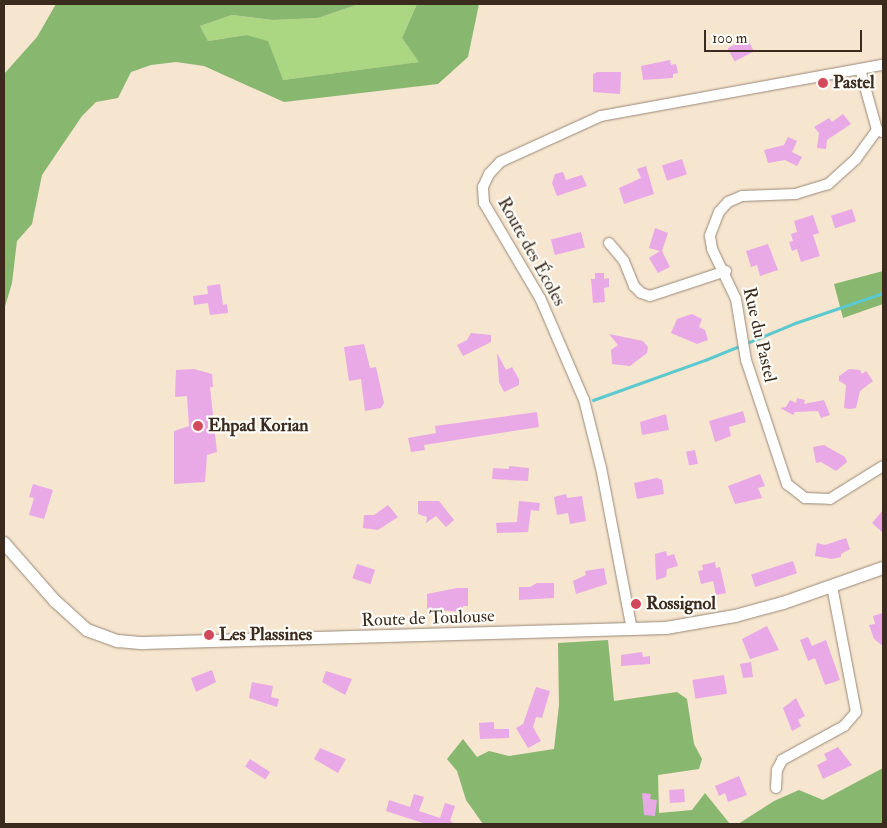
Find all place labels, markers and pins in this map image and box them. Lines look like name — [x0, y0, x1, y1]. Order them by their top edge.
place label: Pastel — [833, 72, 875, 94]
marker: Pastel — [817, 77, 829, 89]
place label: Ehpad Korian — [208, 415, 309, 437]
marker: Ehpad Korian — [192, 420, 204, 432]
place label: Rossignol — [646, 593, 716, 615]
marker: Rossignol — [630, 598, 642, 610]
place label: Les Plassines — [219, 624, 312, 646]
marker: Les Plassines — [203, 629, 215, 641]

